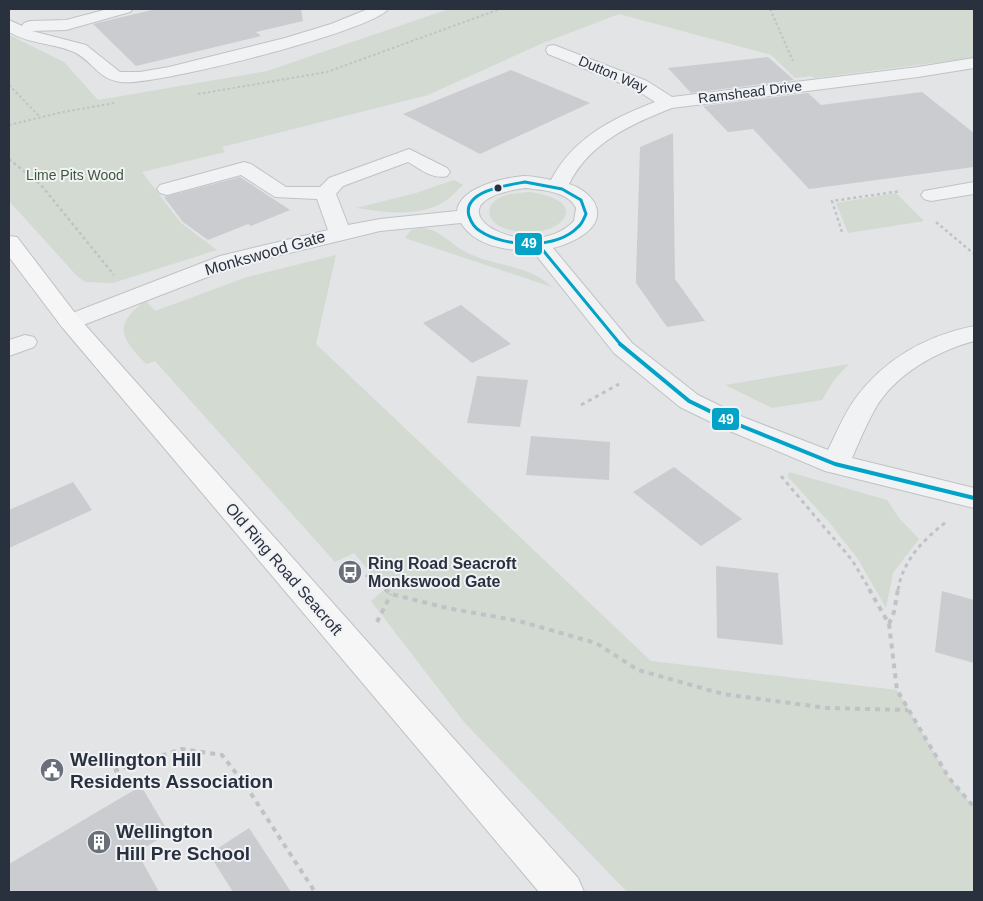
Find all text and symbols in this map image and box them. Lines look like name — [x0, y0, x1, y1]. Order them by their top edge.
street label: Dutton Way — [576, 52, 650, 96]
street label: Ramshead Drive — [697, 78, 803, 106]
park label: Lime Pits Wood — [26, 167, 124, 183]
unlabelled marker — [493, 183, 503, 193]
street label: Monkswood Gate — [203, 228, 327, 278]
line badge: 49 — [514, 232, 543, 256]
text: 49 — [521, 235, 537, 251]
line badge: 49 — [711, 407, 740, 431]
text: 49 — [718, 411, 734, 427]
street label: Old Ring Road Seacroft — [222, 500, 346, 639]
place label: Ring Road Seacroft Monkswood Gate — [368, 555, 517, 590]
bus stop icon: Ring Road Seacroft Monkswood Gate — [337, 559, 363, 585]
place label: Wellington Hill Residents Association — [70, 749, 273, 792]
public building icon: Wellington Hill Residents Association — [39, 757, 65, 783]
place label: Wellington Hill Pre School — [116, 821, 250, 864]
building icon: Wellington Hill Pre School — [86, 829, 112, 855]

